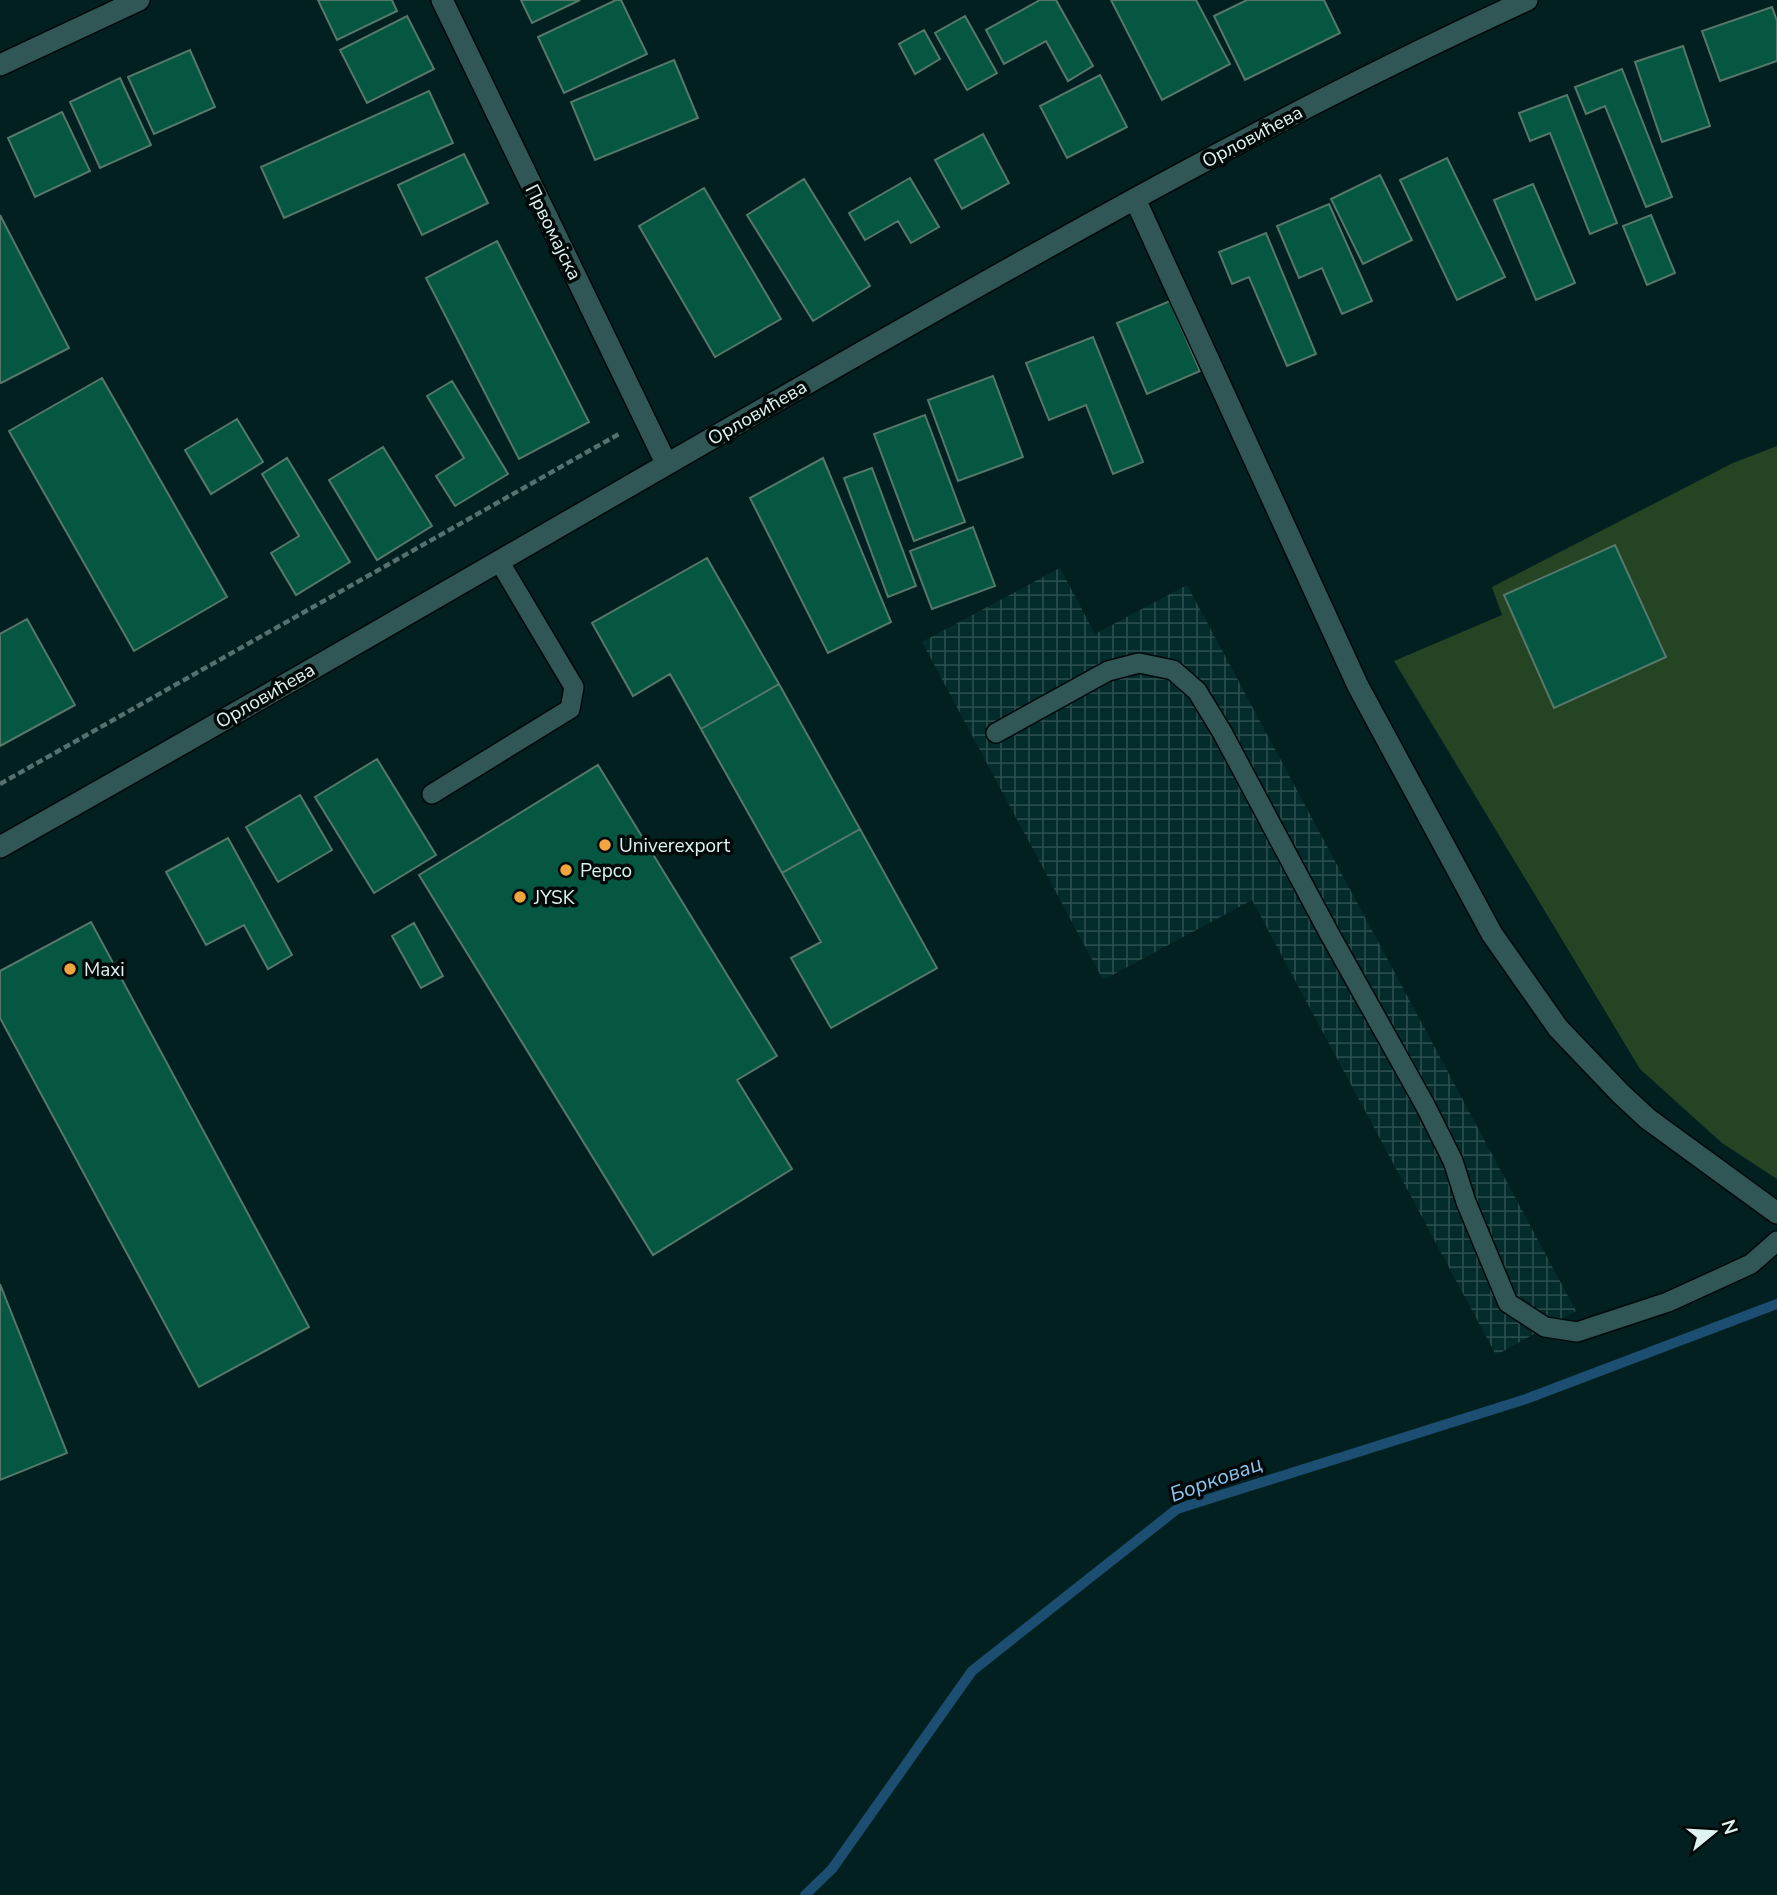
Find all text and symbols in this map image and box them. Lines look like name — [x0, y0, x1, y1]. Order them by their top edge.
street label: Орловићева — [1197, 99, 1307, 174]
street label: Првомајска — [519, 180, 587, 285]
street label: Орловићева — [703, 374, 812, 452]
street label: Орловићева — [211, 657, 320, 735]
place label: Univerexport — [619, 833, 730, 859]
marker: Univerexport — [597, 837, 613, 853]
place label: Pepco — [580, 858, 632, 884]
marker: Pepco — [558, 862, 574, 878]
place label: JYSK — [533, 885, 576, 911]
marker: JYSK — [512, 889, 528, 905]
place label: Maxi — [84, 957, 125, 983]
marker: Maxi — [62, 961, 78, 977]
water label: Борковац — [1166, 1449, 1266, 1509]
north arrow — [1679, 1797, 1749, 1867]
text: N — [1715, 1816, 1744, 1838]

